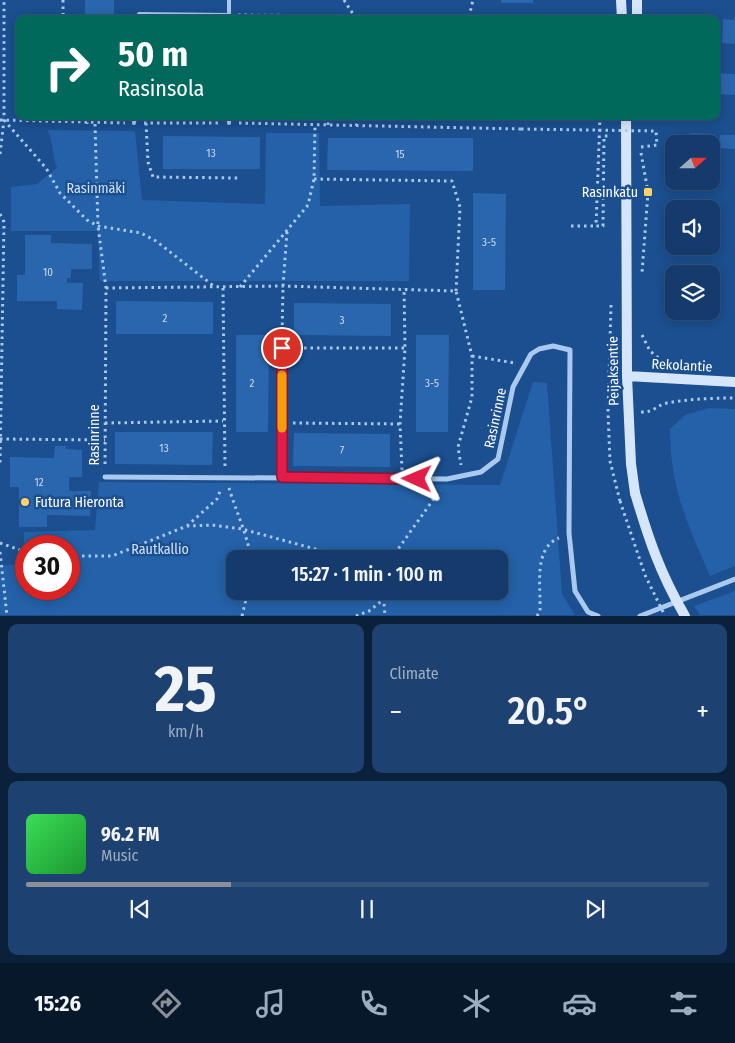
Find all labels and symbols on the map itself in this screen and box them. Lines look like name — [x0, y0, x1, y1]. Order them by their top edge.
north arrow — [665, 135, 720, 190]
house number: 13 — [206, 147, 216, 160]
house number: 15 — [395, 148, 405, 161]
park label: Rasinmäki — [67, 180, 125, 197]
place label: Rasinkatu — [582, 184, 638, 201]
marker: Rasinkatu — [642, 186, 654, 198]
house number: 3-5 — [482, 236, 496, 249]
house number: 10 — [43, 266, 53, 279]
house number: 2 — [163, 312, 168, 325]
house number: 3 — [340, 314, 345, 327]
pin — [261, 327, 303, 369]
street label: Peijaksentie — [604, 336, 623, 406]
street label: Rekolantie — [651, 355, 713, 376]
house number: 2 — [250, 377, 255, 390]
house number: 3-5 — [425, 377, 439, 390]
street label: Rasinrinne — [481, 386, 510, 450]
street label: Rasinrinne — [86, 404, 103, 466]
house number: 13 — [159, 442, 169, 455]
house number: 7 — [340, 444, 345, 457]
position arrow — [390, 452, 442, 504]
house number: 12 — [34, 476, 44, 489]
place label: Futura Hieronta — [35, 494, 124, 511]
marker: Futura Hieronta — [19, 496, 31, 508]
speed limit sign: 30 — [15, 535, 80, 600]
park label: Rautkallio — [131, 541, 189, 558]

